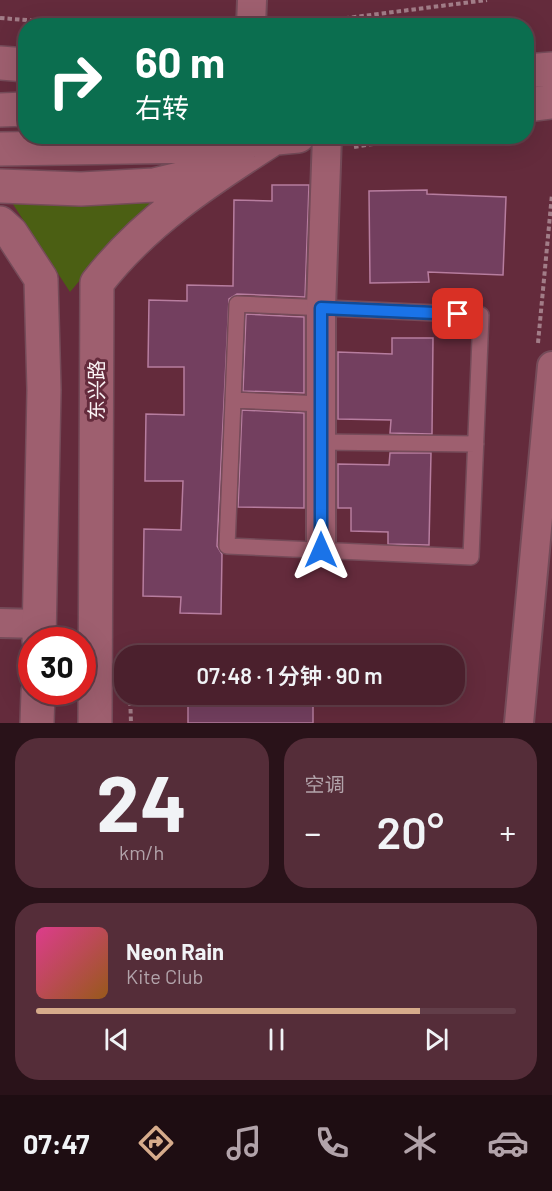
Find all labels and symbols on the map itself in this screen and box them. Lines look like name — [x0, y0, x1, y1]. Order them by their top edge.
pin — [432, 288, 483, 339]
street label: 东兴路 — [84, 360, 108, 420]
position arrow — [289, 518, 353, 582]
speed limit sign: 30 — [18, 627, 96, 705]

